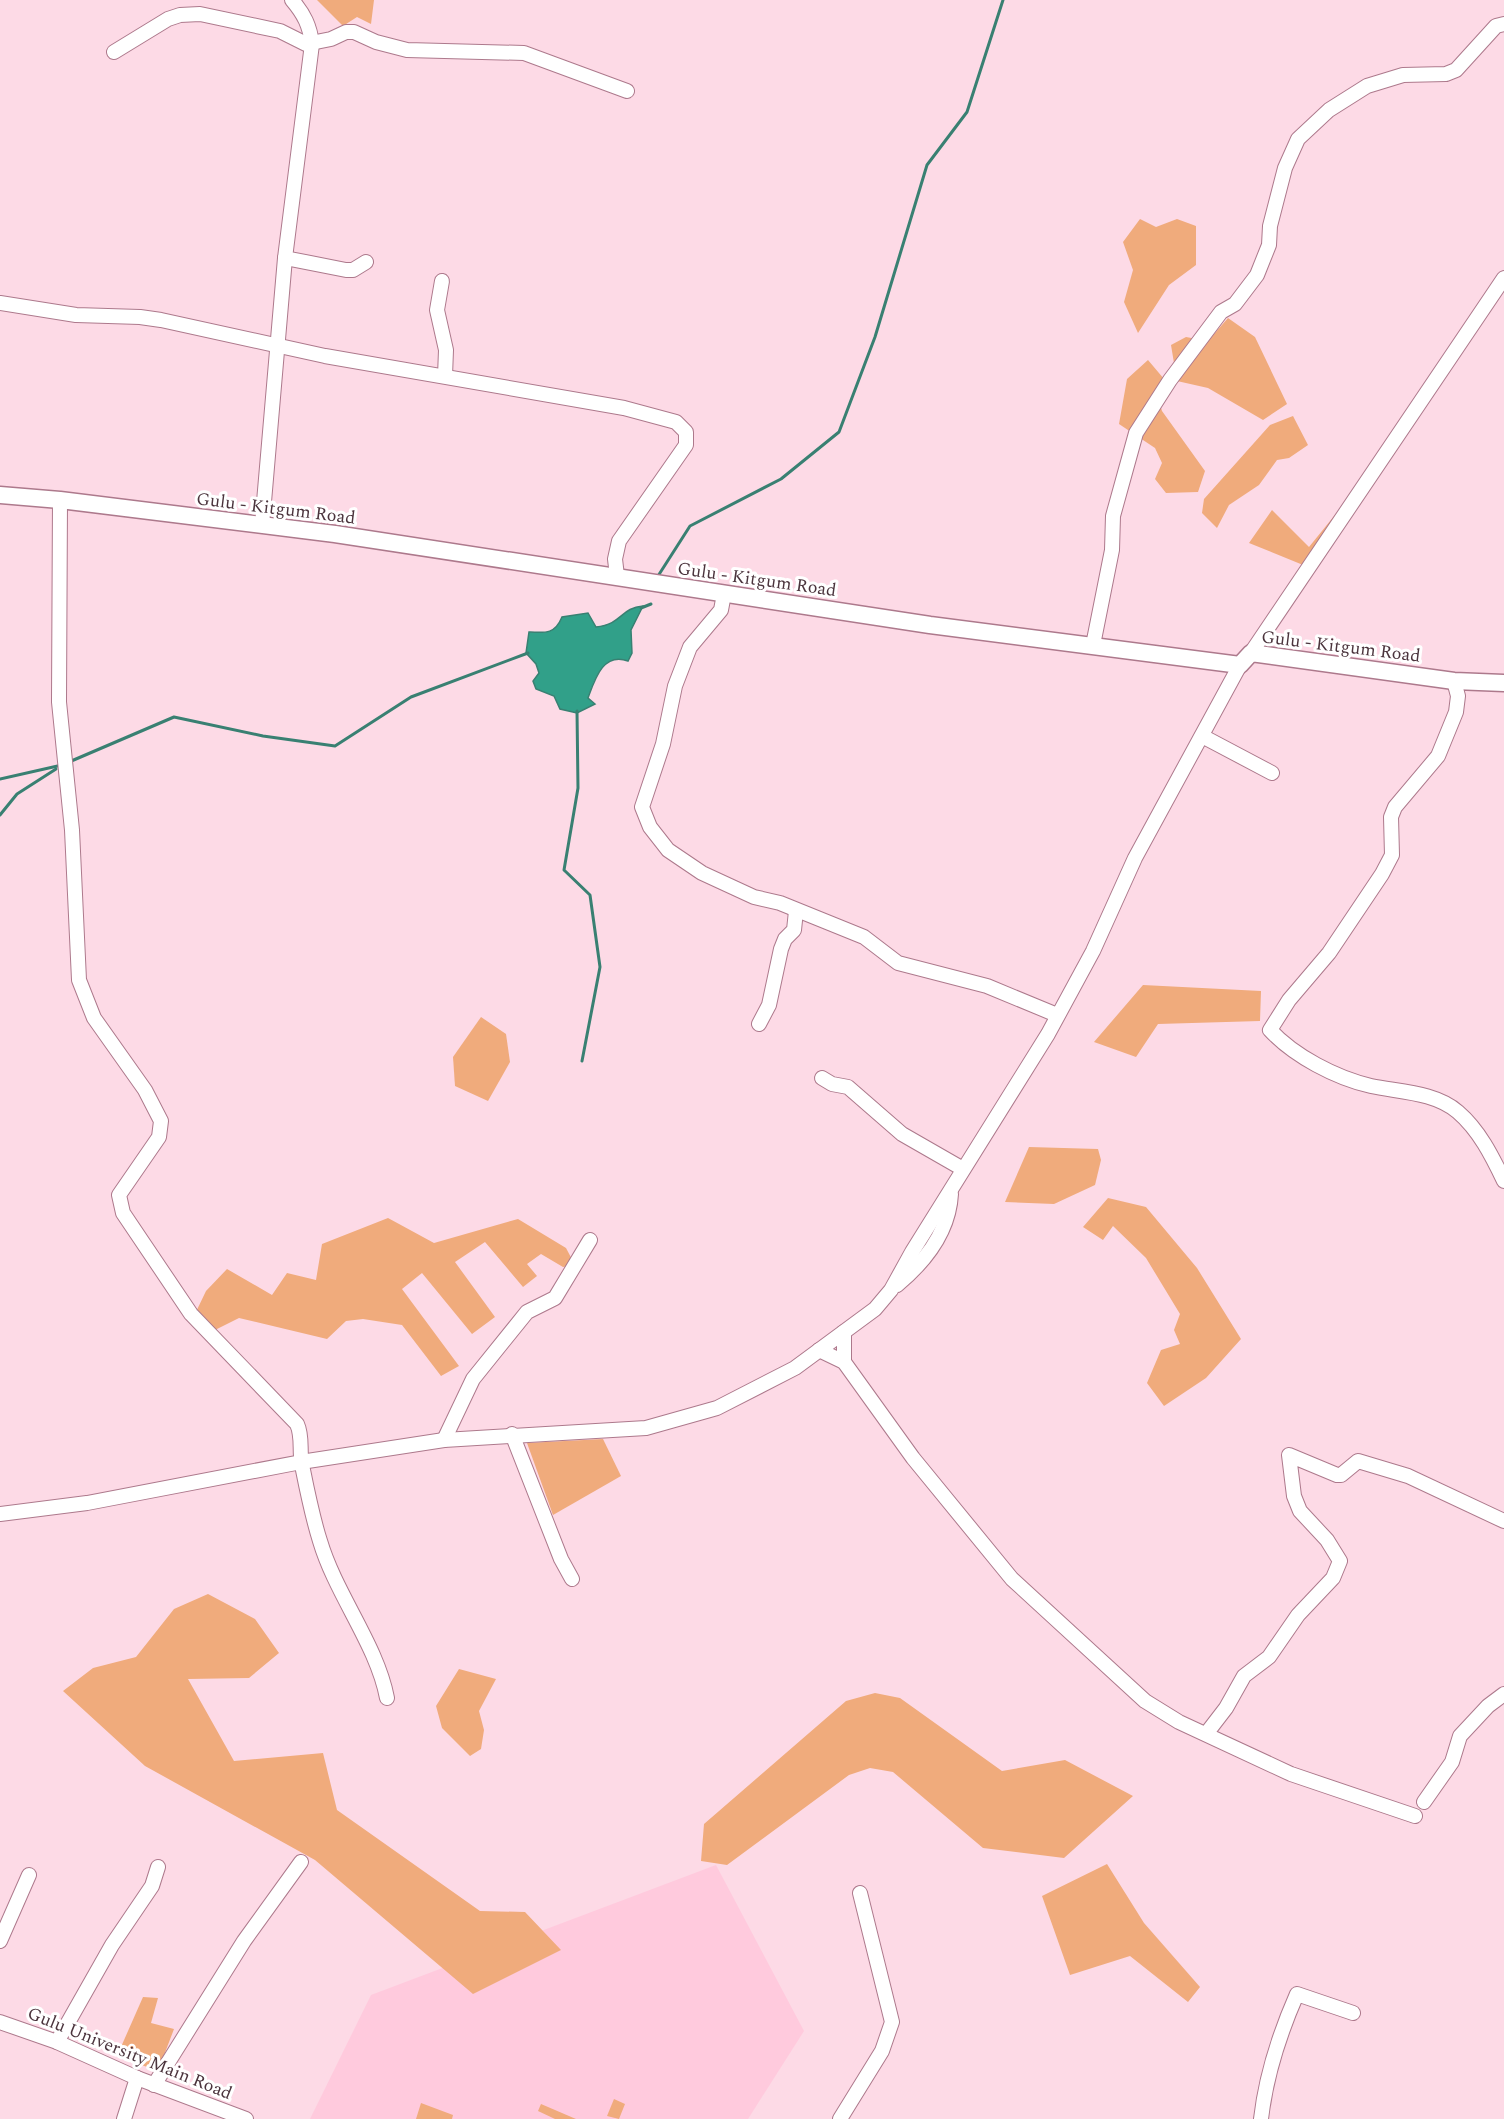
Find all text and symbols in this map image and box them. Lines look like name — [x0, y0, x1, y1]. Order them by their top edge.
street label: Gulu - Kitgum Road — [195, 485, 357, 532]
street label: Gulu - Kitgum Road — [676, 555, 838, 604]
street label: Gulu - Kitgum Road — [1260, 623, 1422, 670]
street label: Gulu University Main Road — [23, 2000, 236, 2107]

